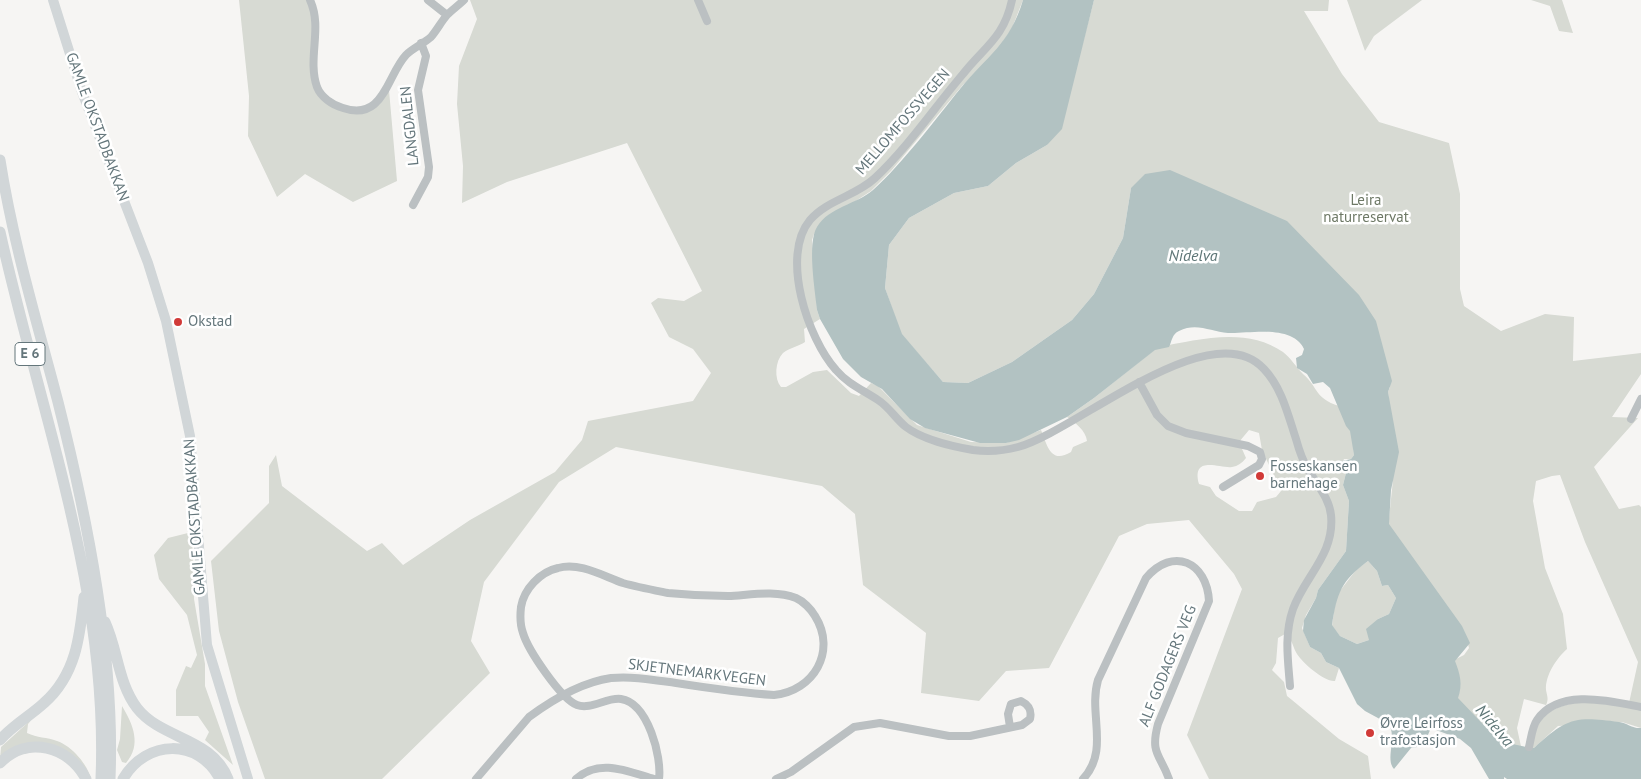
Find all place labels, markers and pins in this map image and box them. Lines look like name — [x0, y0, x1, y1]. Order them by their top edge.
place label: Okstad — [188, 313, 232, 331]
marker: Okstad — [172, 316, 184, 328]
place label: Fosseskansen barnehage — [1270, 458, 1357, 493]
marker: Fosseskansen barnehage — [1254, 470, 1266, 482]
place label: Øvre Leirfoss trafostasjon — [1380, 715, 1463, 750]
marker: Øvre Leirfoss trafostasjon — [1364, 727, 1376, 739]

